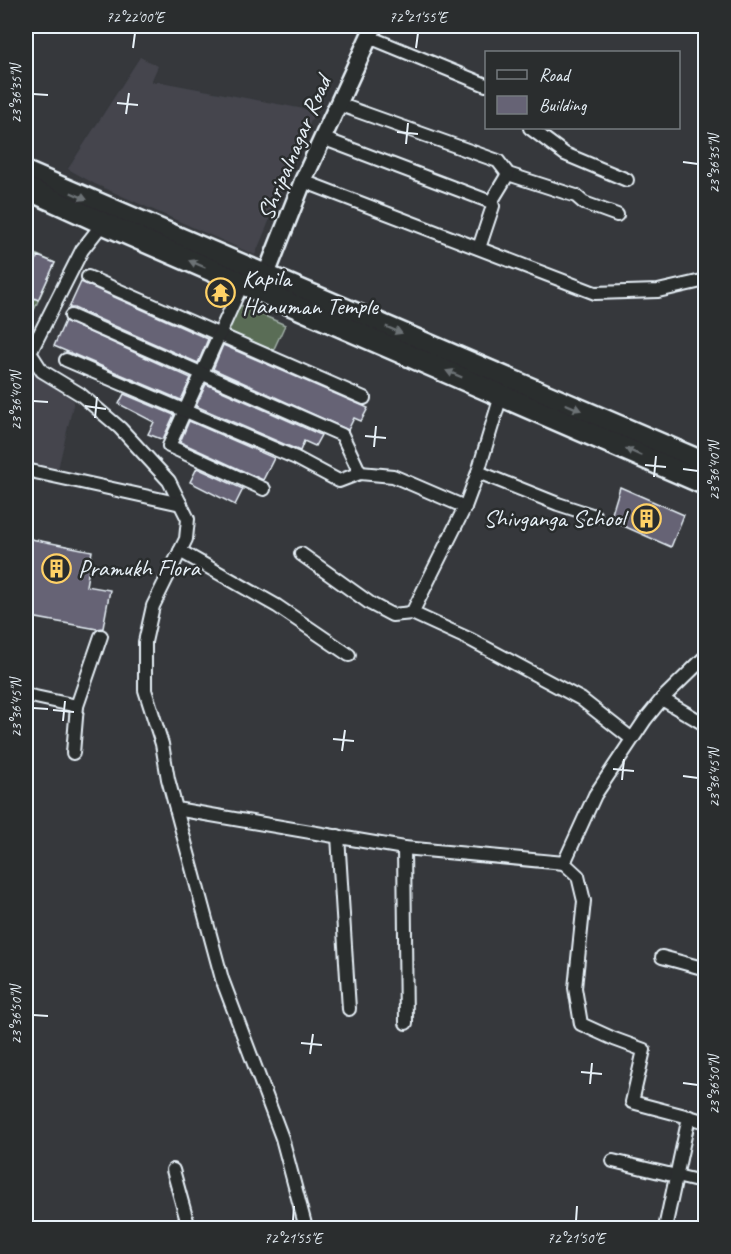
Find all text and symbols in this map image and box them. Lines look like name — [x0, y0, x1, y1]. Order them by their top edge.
text: 72°22'00"E — [106, 8, 166, 27]
text: 72°21'55"E — [389, 8, 449, 27]
legend — [485, 51, 680, 129]
text: 23°36'35"N — [7, 61, 26, 124]
text: Road — [539, 64, 572, 86]
street label: Shripalnagar Road — [250, 68, 339, 225]
text: Building — [539, 94, 588, 116]
text: 23°36'35"N — [705, 131, 724, 194]
one-way arrow — [71, 191, 89, 201]
one-way arrow — [189, 260, 206, 269]
place label: Kapila Hanuman Temple — [242, 263, 380, 321]
temple icon: Kapila Hanuman Temple — [205, 276, 237, 308]
one-way arrow — [385, 325, 403, 335]
text: 23°36'40"N — [7, 368, 26, 431]
one-way arrow — [444, 369, 462, 379]
one-way arrow — [564, 403, 582, 412]
text: 23°36'40"N — [705, 438, 724, 501]
one-way arrow — [623, 447, 641, 457]
building icon: Shivganga School — [630, 502, 662, 534]
place label: Shivganga School — [483, 503, 629, 533]
building icon: Pramukh Flora — [41, 552, 73, 584]
place label: Pramukh Flora — [78, 553, 201, 583]
text: 23°36'45"N — [7, 675, 26, 738]
text: 23°36'45"N — [705, 745, 724, 808]
text: 23°36'50"N — [7, 982, 26, 1045]
text: 23°36'50"N — [705, 1052, 724, 1115]
text: 72°21'55"E — [264, 1229, 324, 1248]
text: 72°21'50"E — [547, 1229, 607, 1248]

